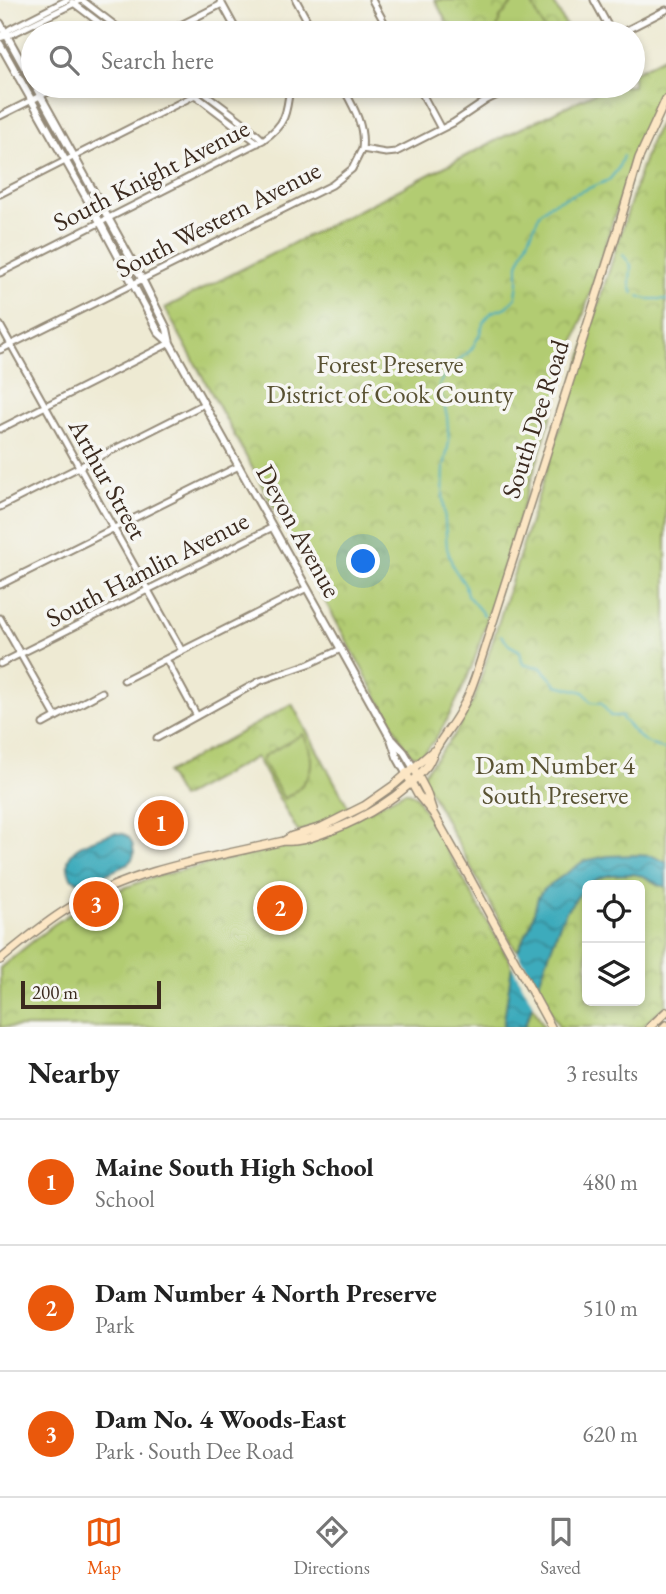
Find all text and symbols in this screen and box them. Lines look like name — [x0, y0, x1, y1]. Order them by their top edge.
search box — [21, 21, 645, 98]
icon: search — [45, 41, 83, 79]
text: Search here — [101, 43, 214, 77]
street label: South Knight Avenue — [47, 111, 255, 239]
street label: South Western Avenue — [110, 153, 326, 285]
street label: South Dee Road — [493, 335, 577, 503]
park label: Forest Preserve District of Cook County — [266, 347, 514, 411]
street label: Arthur Street — [60, 412, 155, 545]
street label: Devon Avenue — [249, 459, 349, 603]
street label: South Hamlin Avenue — [40, 503, 254, 635]
your location — [346, 544, 380, 578]
park label: Dam Number 4 South Preserve — [475, 748, 635, 812]
pin: 1 — [138, 797, 184, 849]
pin: 3 — [73, 878, 119, 930]
map controls — [582, 880, 645, 1006]
button: locate — [582, 880, 645, 943]
pin: 2 — [257, 882, 303, 934]
button: layers — [582, 943, 645, 1006]
scale bar — [21, 978, 161, 1010]
text: 200 m — [32, 980, 78, 1005]
text: Nearby — [28, 1053, 120, 1092]
text: 3 results — [566, 1058, 638, 1088]
text: Maine South High School — [95, 1150, 374, 1184]
text: 1 — [45, 1167, 57, 1197]
text: 480 m — [582, 1167, 638, 1197]
text: School — [95, 1184, 155, 1214]
text: Dam Number 4 North Preserve — [95, 1276, 437, 1310]
text: 2 — [45, 1293, 57, 1323]
text: 510 m — [582, 1293, 638, 1323]
text: Park — [95, 1310, 134, 1340]
text: Dam No. 4 Woods-East — [95, 1402, 346, 1436]
text: 3 — [45, 1419, 57, 1449]
text: 620 m — [582, 1419, 638, 1449]
text: Park · South Dee Road — [95, 1436, 294, 1466]
tab: Map — [85, 1513, 123, 1580]
tab: Directions — [293, 1513, 370, 1580]
tab: Saved — [540, 1513, 581, 1580]

